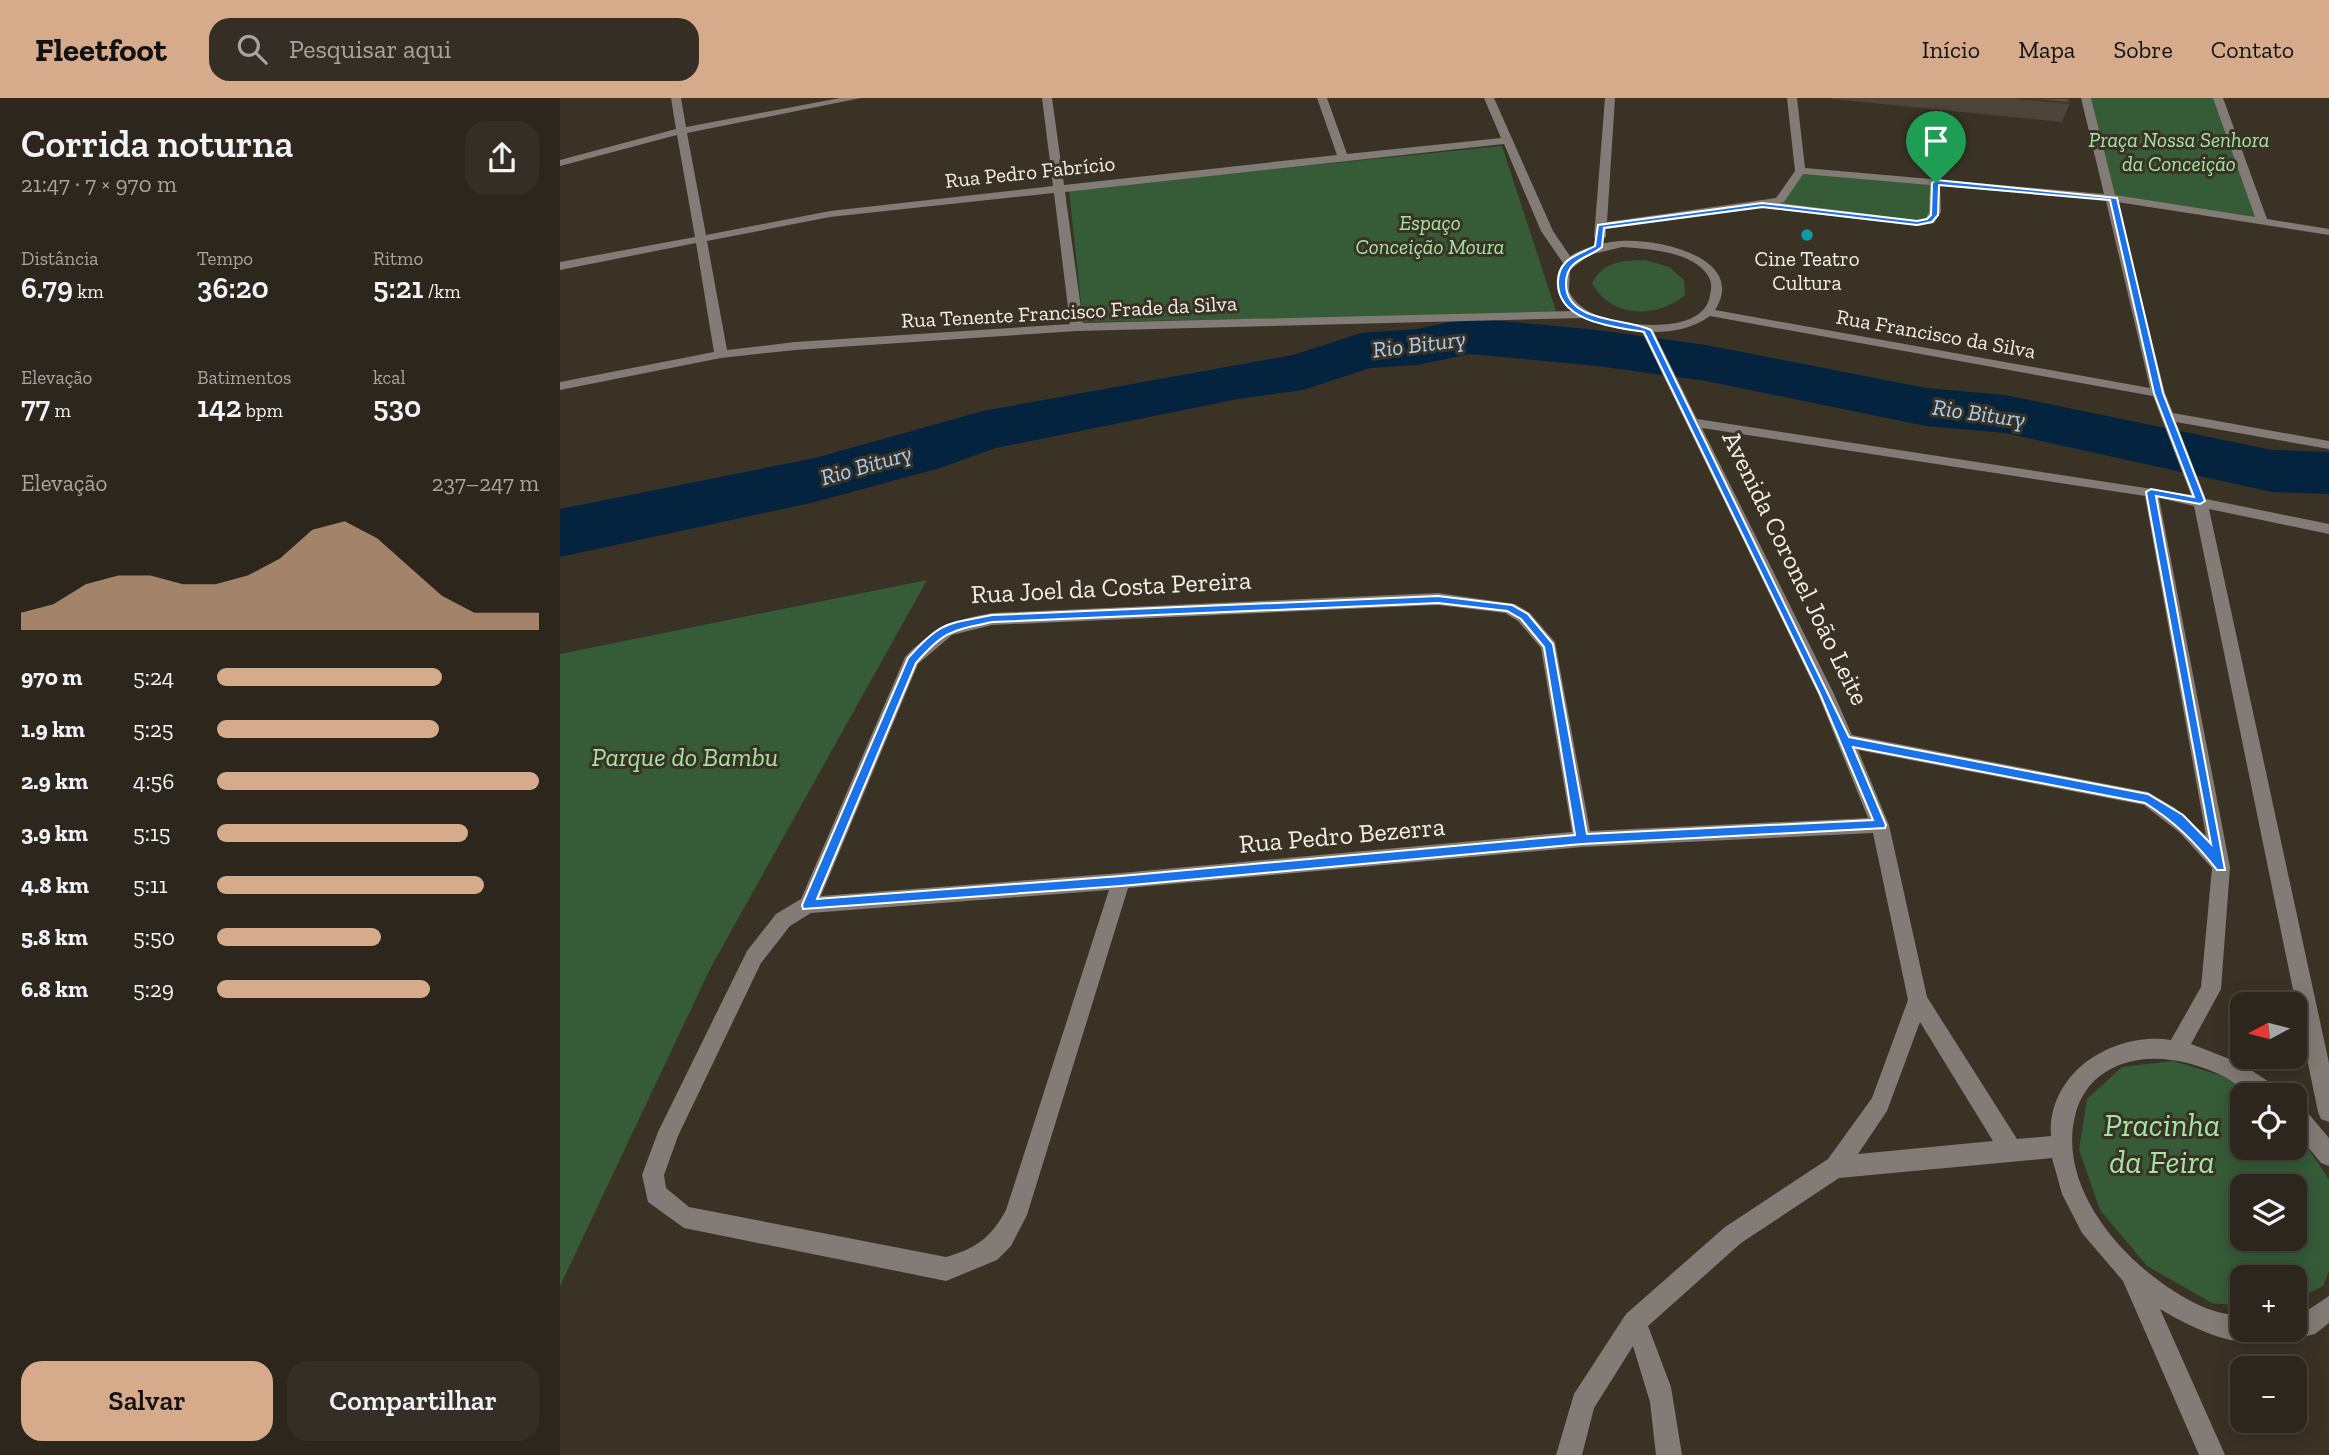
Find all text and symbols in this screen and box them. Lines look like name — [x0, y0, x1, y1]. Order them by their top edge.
search box — [209, 18, 699, 81]
text: Fleetfoot — [35, 30, 167, 69]
icon: search — [233, 30, 271, 68]
text: Pesquisar aqui — [289, 33, 451, 65]
text: Início — [1922, 35, 1980, 64]
text: Mapa — [2018, 35, 2075, 64]
text: Sobre — [2113, 35, 2173, 64]
text: Contato — [2211, 35, 2294, 64]
pin — [1906, 111, 1966, 183]
text: Corrida noturna — [21, 121, 293, 167]
button: share — [465, 121, 539, 195]
icon: arrive — [1917, 122, 1955, 160]
park label: Praça Nossa Senhora da Conceição — [2089, 127, 2269, 176]
street label: Rua Pedro Fabrício — [944, 150, 1116, 193]
text: 21:47 · 7 × 970 m — [21, 170, 177, 198]
park label: Espaço Conceição Moura — [1356, 210, 1504, 259]
marker: Cine Teatro Cultura — [1799, 227, 1815, 243]
place label: Cine Teatro Cultura — [1755, 246, 1859, 295]
text: Distância — [21, 247, 98, 270]
text: Tempo — [197, 247, 253, 270]
text: Ritmo — [373, 247, 423, 270]
text: 6.79 — [21, 270, 73, 306]
text: 36:20 — [197, 270, 269, 306]
text: 5:21 — [373, 270, 424, 306]
text: km — [73, 280, 104, 303]
text: /km — [424, 280, 461, 303]
street label: Rua Tenente Francisco Frade da Silva — [900, 290, 1238, 333]
street label: Rua Francisco da Silva — [1834, 304, 2038, 363]
water label: Rio Bitury — [1371, 324, 1467, 364]
text: Elevação — [21, 366, 92, 389]
text: Batimentos — [197, 366, 291, 389]
text: kcal — [373, 366, 406, 389]
text: 77 — [21, 389, 50, 425]
text: 142 — [197, 389, 242, 425]
text: 530 — [373, 389, 421, 425]
water label: Rio Bitury — [1931, 393, 2028, 433]
text: m — [50, 399, 71, 422]
text: bpm — [242, 399, 283, 422]
street label: Avenida Coronel João Leite — [1716, 426, 1876, 710]
water label: Rio Bitury — [817, 439, 915, 491]
text: Elevação — [21, 469, 107, 497]
text: 237–247 m — [432, 469, 539, 497]
street label: Rua Joel da Costa Pereira — [970, 564, 1253, 610]
text: 970 m — [21, 663, 82, 691]
text: 5:24 — [133, 663, 174, 691]
text: 1.9 km — [21, 715, 85, 743]
text: 5:25 — [133, 715, 174, 743]
park label: Parque do Bambu — [592, 741, 778, 773]
text: 2.9 km — [21, 767, 88, 795]
text: 4:56 — [133, 767, 175, 795]
street label: Rua Pedro Bezerra — [1238, 810, 1447, 860]
text: 3.9 km — [21, 819, 88, 847]
text: 5:15 — [133, 819, 171, 847]
text: 4.8 km — [21, 871, 89, 899]
text: 5:11 — [133, 871, 168, 899]
text: 5.8 km — [21, 923, 88, 951]
text: 5:50 — [133, 923, 175, 951]
text: 6.8 km — [21, 975, 88, 1003]
text: 5:29 — [133, 975, 174, 1003]
north arrow — [2230, 992, 2306, 1069]
map controls — [2230, 992, 2307, 1433]
button: locate — [2230, 1083, 2307, 1160]
park label: Pracinha da Feira — [2104, 1106, 2220, 1181]
button: layers — [2230, 1174, 2307, 1251]
button: + — [2230, 1265, 2307, 1342]
button: − — [2230, 1356, 2307, 1433]
button: Salvar — [21, 1361, 273, 1441]
button: Compartilhar — [287, 1361, 539, 1441]

